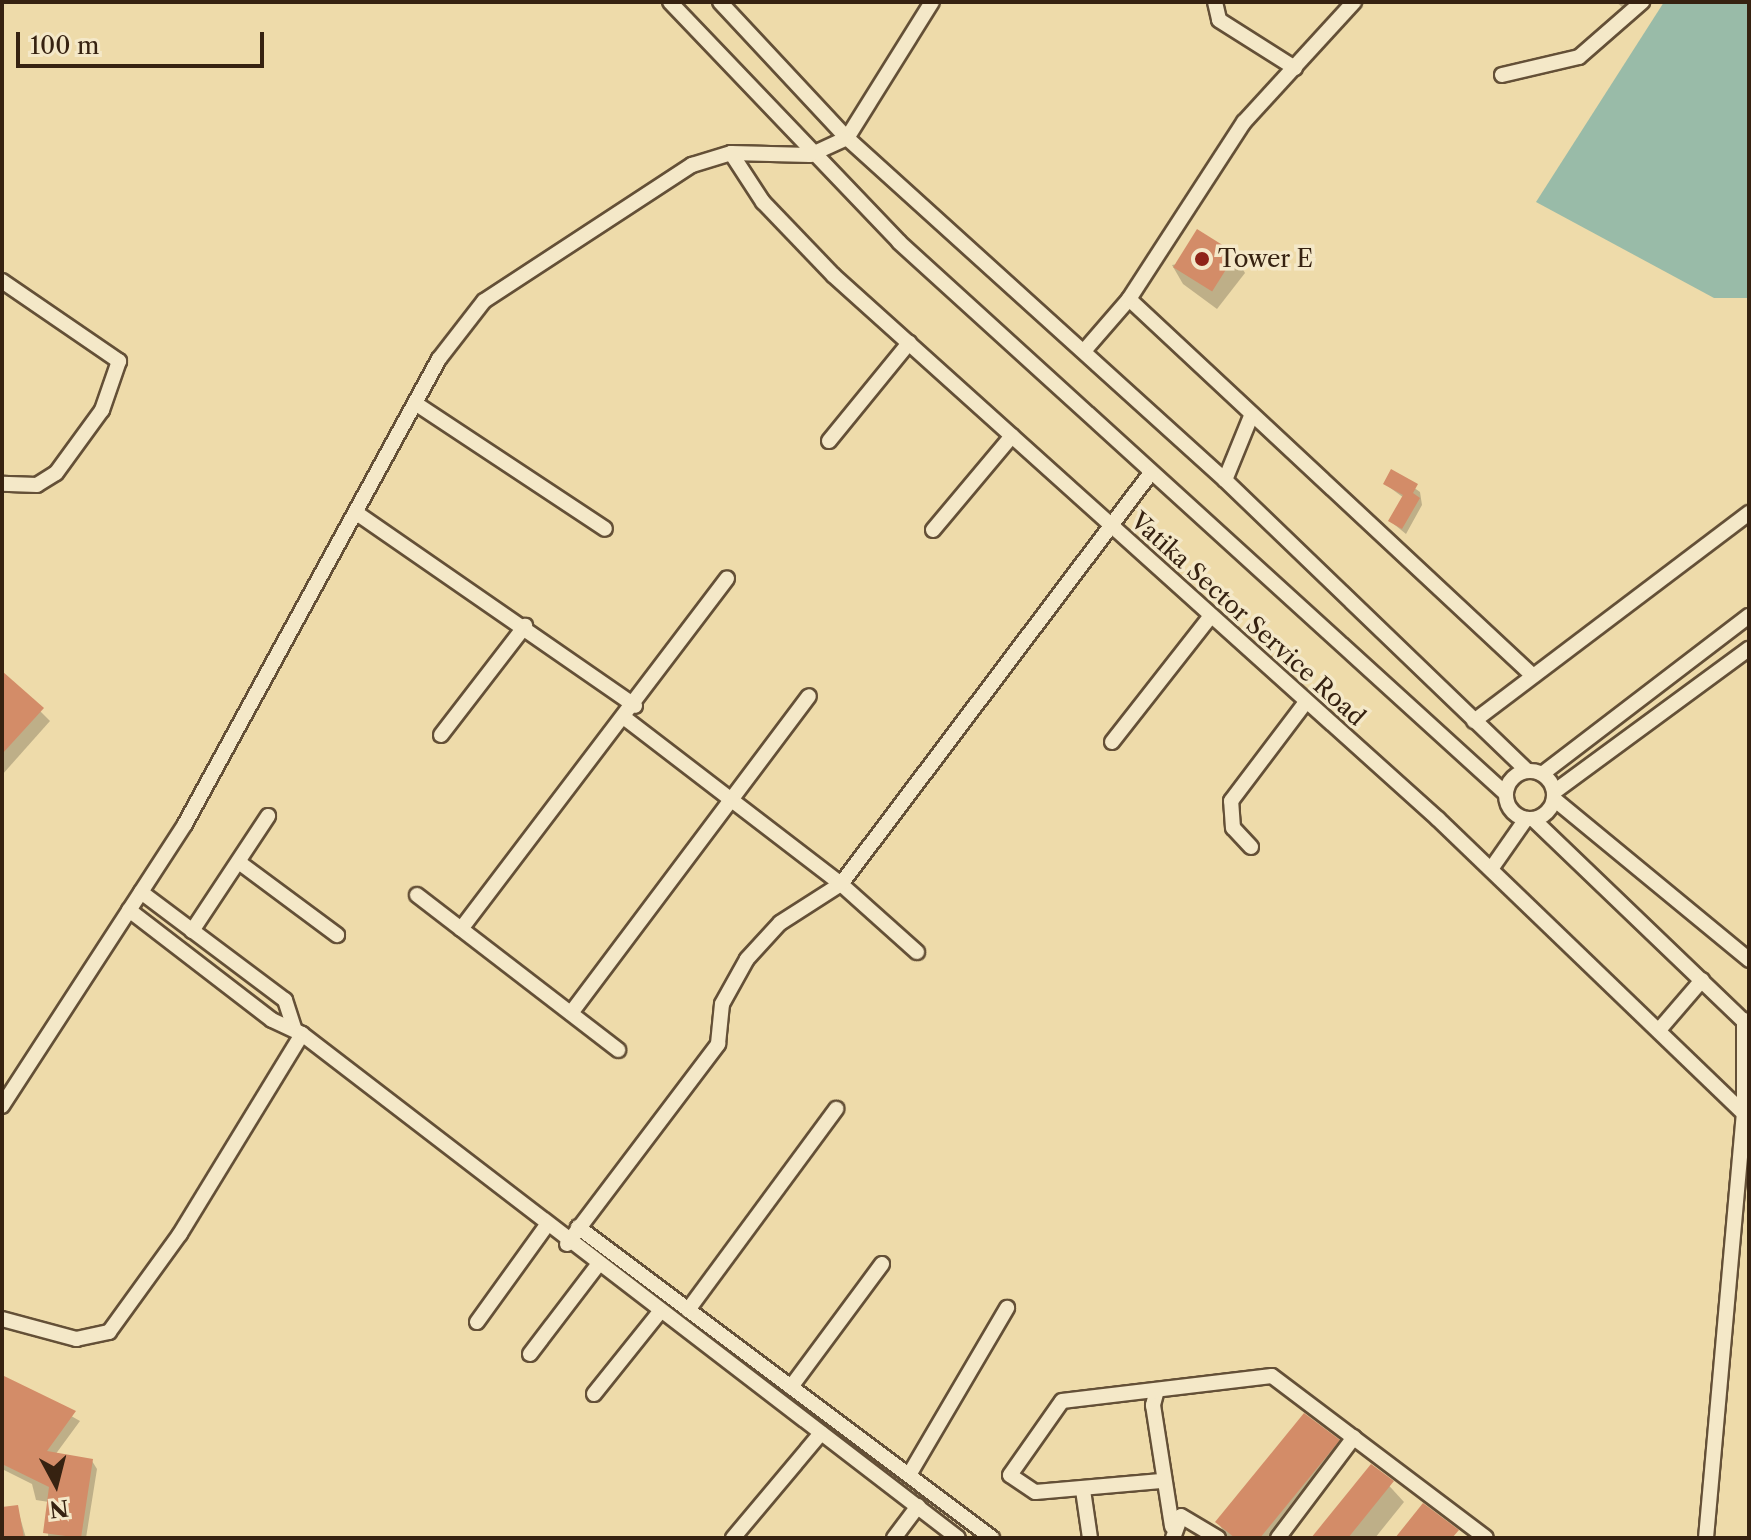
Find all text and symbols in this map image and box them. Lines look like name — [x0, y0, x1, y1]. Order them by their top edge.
scale bar — [20, 16, 268, 66]
text: 100 m — [30, 31, 99, 60]
place label: Tower E — [1218, 245, 1313, 273]
marker: Tower E — [1193, 250, 1211, 268]
street label: Vatika Sector Service Road — [1125, 506, 1371, 732]
north arrow — [16, 1444, 96, 1524]
text: N — [48, 1494, 70, 1523]

